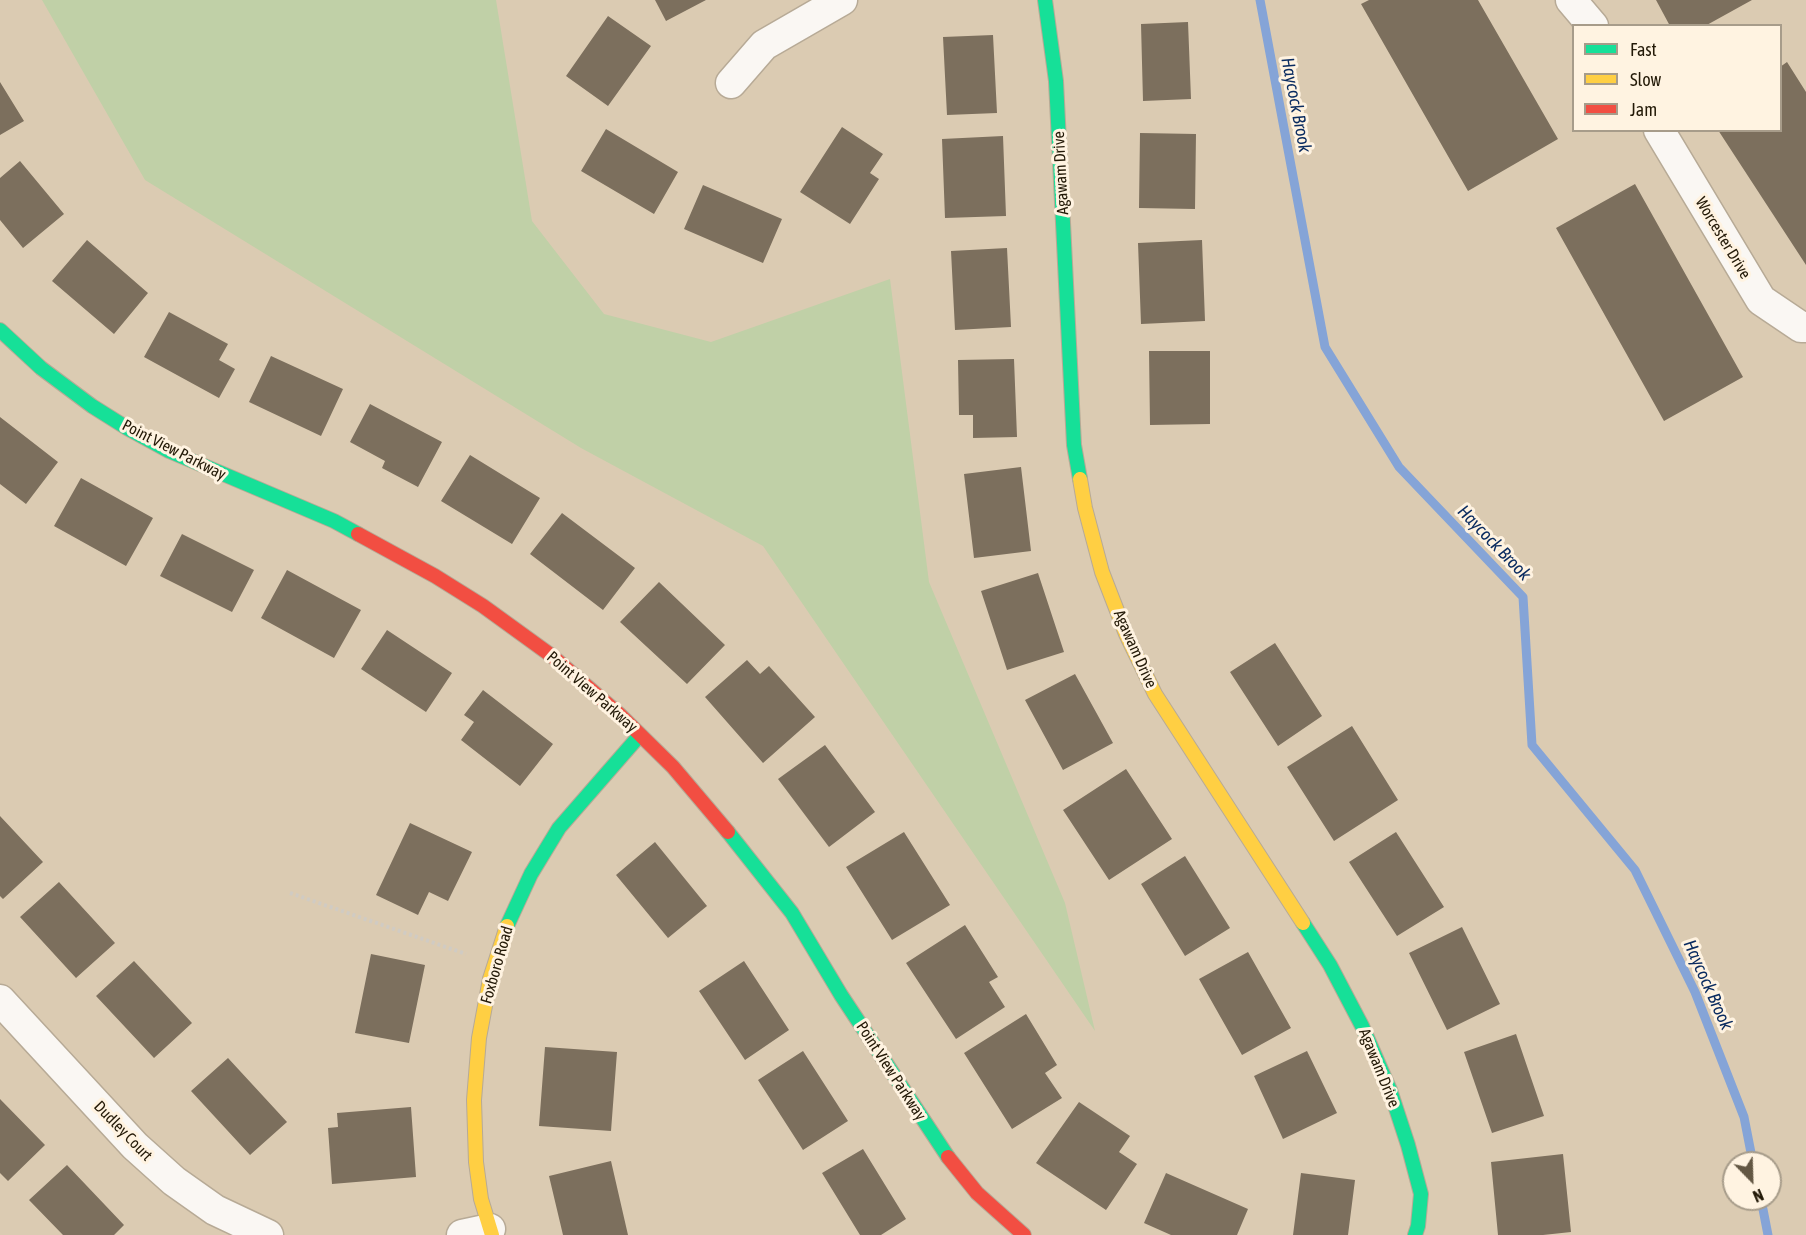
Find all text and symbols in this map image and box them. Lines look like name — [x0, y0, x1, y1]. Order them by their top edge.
legend — [1572, 24, 1782, 132]
text: Fast — [1630, 39, 1657, 60]
water label: Haycock Brook — [1276, 56, 1316, 154]
text: Slow — [1630, 69, 1661, 90]
text: Jam — [1630, 99, 1657, 120]
street label: Agawam Drive — [1049, 131, 1073, 215]
street label: Worcester Drive — [1691, 194, 1755, 282]
street label: Point View Parkway — [119, 416, 229, 484]
water label: Haycock Brook — [1453, 501, 1535, 585]
street label: Agawam Drive — [1109, 607, 1161, 691]
street label: Point View Parkway — [543, 647, 641, 737]
street label: Foxboro Road — [477, 924, 517, 1006]
water label: Haycock Brook — [1679, 937, 1737, 1033]
street label: Point View Parkway — [852, 1018, 930, 1124]
street label: Agawam Drive — [1354, 1026, 1404, 1110]
street label: Dudley Court — [90, 1097, 156, 1165]
north arrow — [1722, 1151, 1782, 1211]
text: N — [1750, 1186, 1766, 1206]

